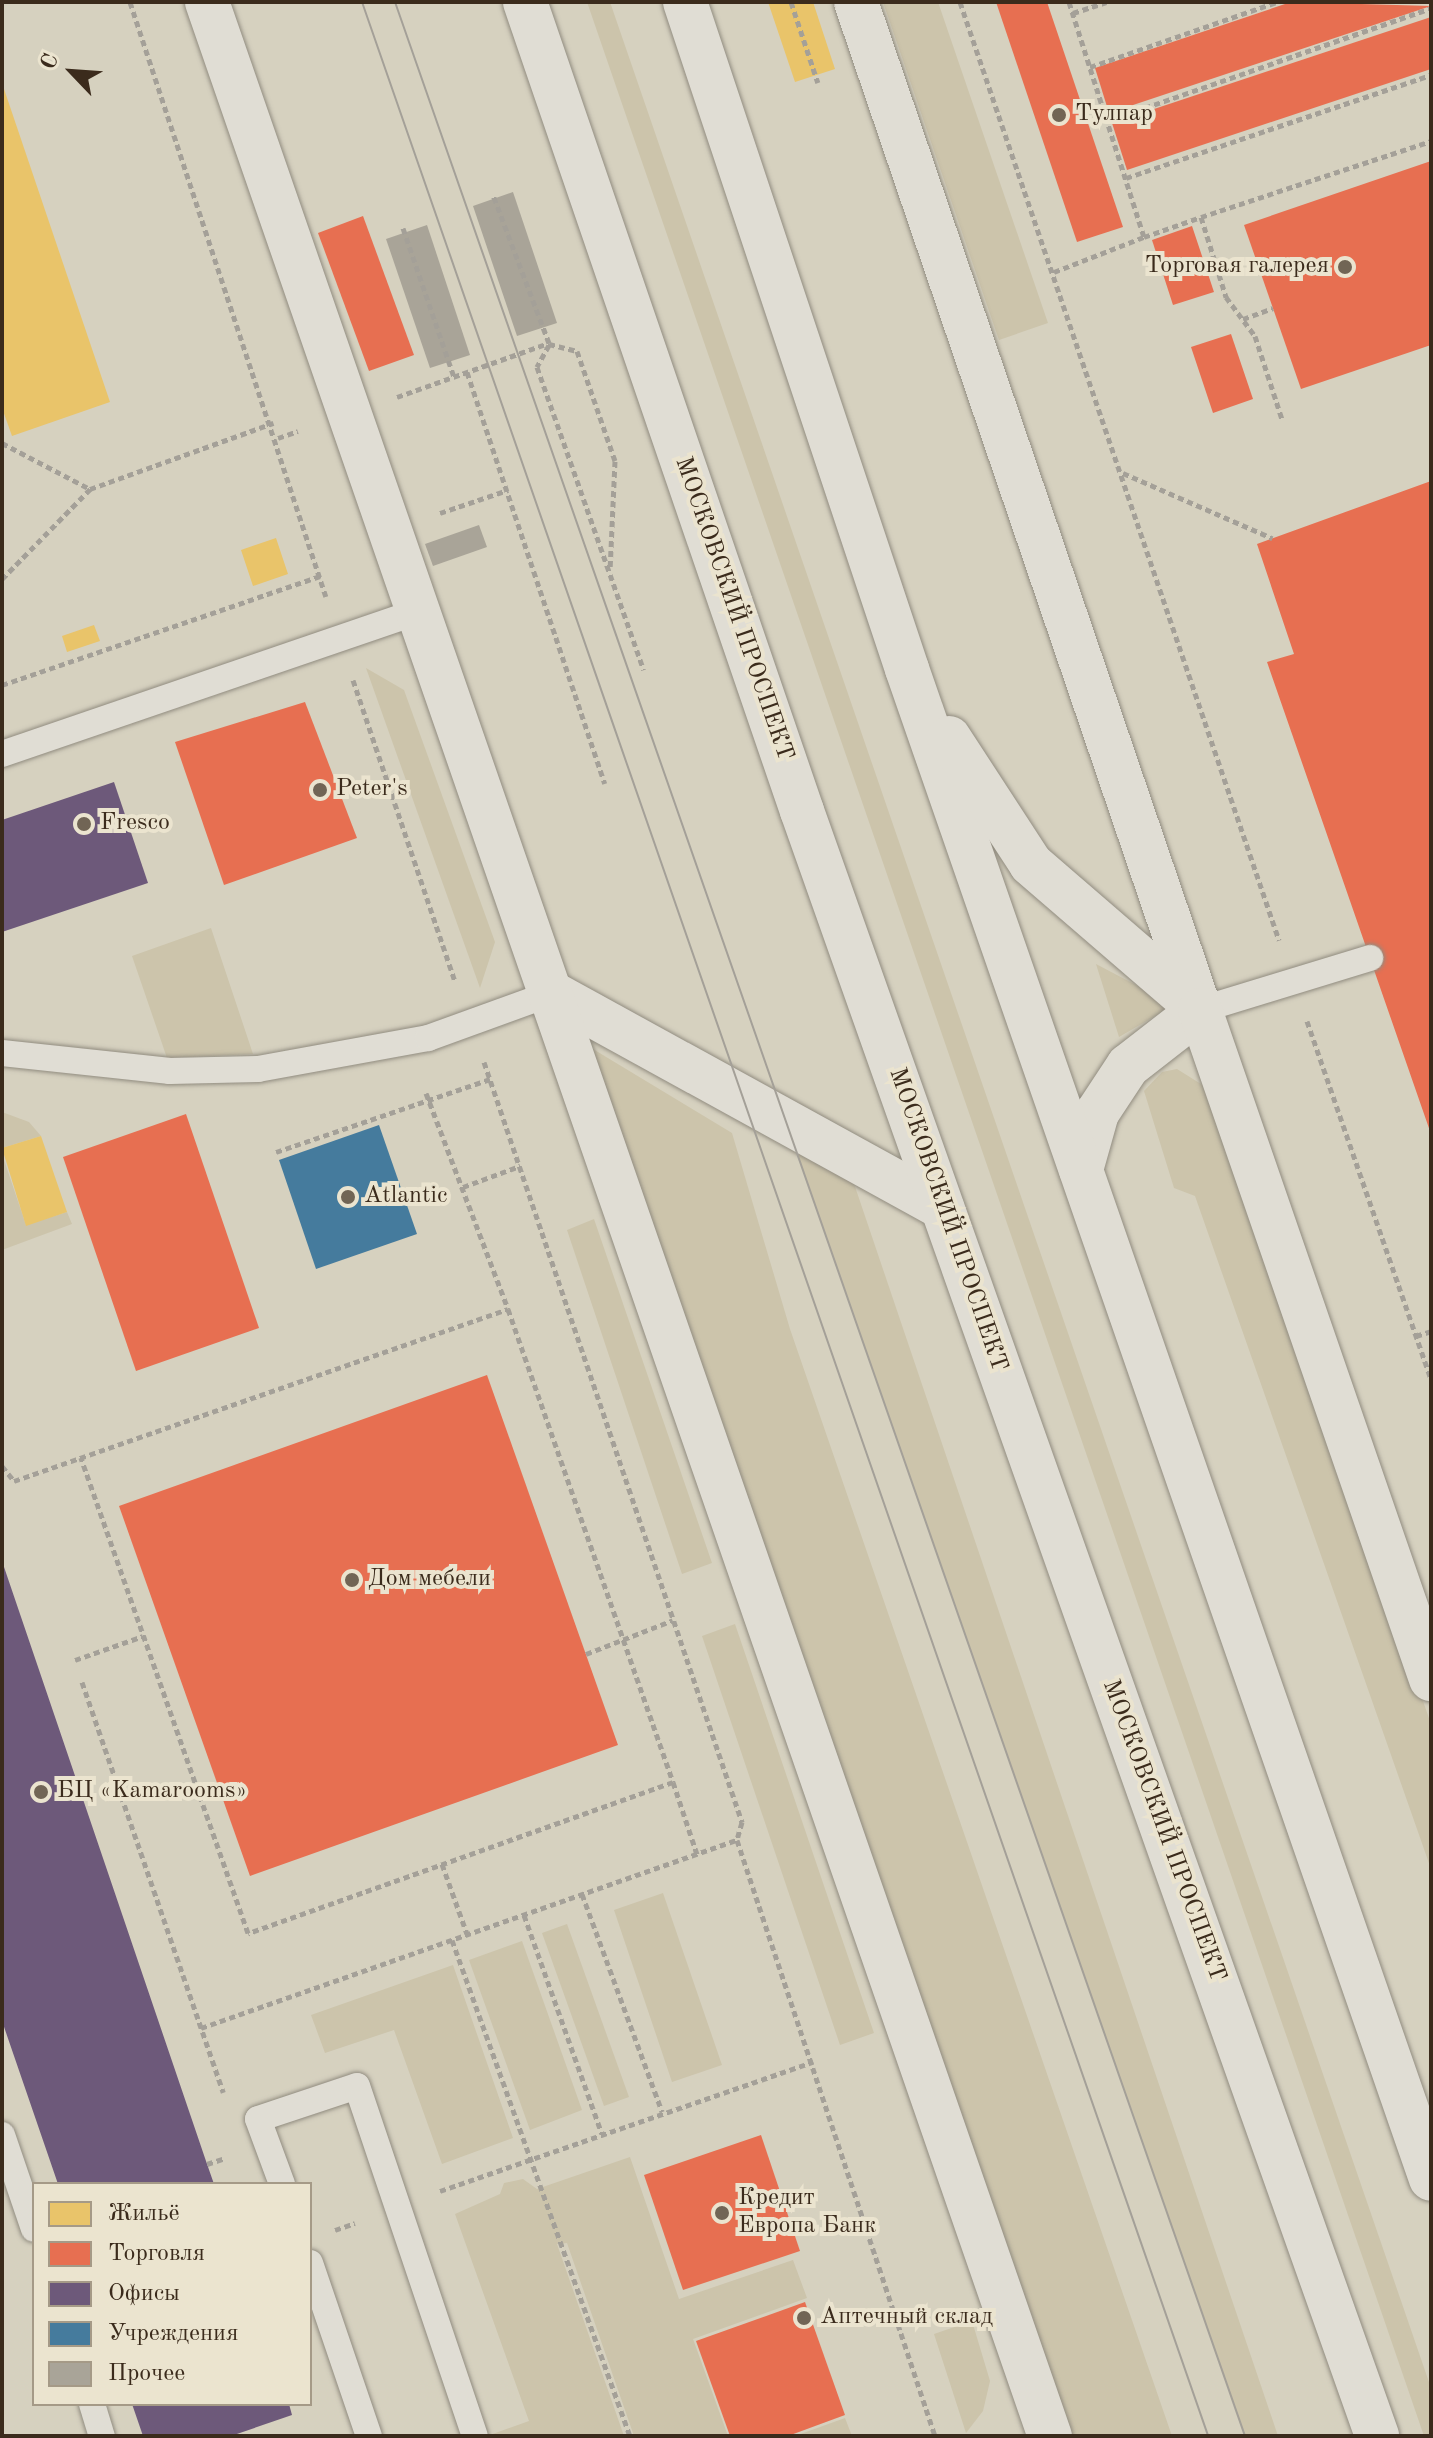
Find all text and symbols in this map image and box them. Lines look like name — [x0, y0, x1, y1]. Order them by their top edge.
north arrow — [32, 32, 112, 112]
text: С — [37, 51, 63, 73]
place label: Тулпар — [1075, 101, 1153, 129]
marker: Тулпар — [1050, 106, 1068, 124]
place label: Торговая галерея — [1145, 253, 1329, 281]
marker: Торговая галерея — [1336, 258, 1354, 276]
street label: МОСКОВСКИЙ ПРОСПЕКТ — [667, 453, 799, 765]
place label: Peter's — [336, 776, 408, 804]
marker: Peter's — [311, 781, 329, 799]
place label: Fresco — [100, 810, 170, 838]
marker: Fresco — [75, 815, 93, 833]
street label: МОСКОВСКИЙ ПРОСПЕКТ — [881, 1064, 1013, 1376]
place label: Atlantic — [364, 1183, 447, 1211]
marker: Atlantic — [339, 1188, 357, 1206]
place label: Дом мебели — [368, 1566, 491, 1594]
marker: Дом мебели — [343, 1571, 361, 1589]
street label: МОСКОВСКИЙ ПРОСПЕКТ — [1095, 1676, 1231, 1986]
place label: БЦ «Kamarooms» — [57, 1778, 247, 1806]
marker: БЦ «Kamarooms» — [32, 1783, 50, 1801]
legend — [32, 2182, 312, 2406]
place label: Кредит Европа Банк — [738, 2185, 876, 2241]
text: Жильё — [108, 2202, 179, 2226]
marker: Кредит Европа Банк — [713, 2204, 731, 2222]
text: Торговля — [108, 2242, 205, 2266]
text: Офисы — [108, 2282, 180, 2306]
place label: Аптечный склад — [820, 2304, 993, 2332]
marker: Аптечный склад — [795, 2309, 813, 2327]
text: Учреждения — [108, 2322, 238, 2346]
text: Прочее — [108, 2362, 185, 2386]

